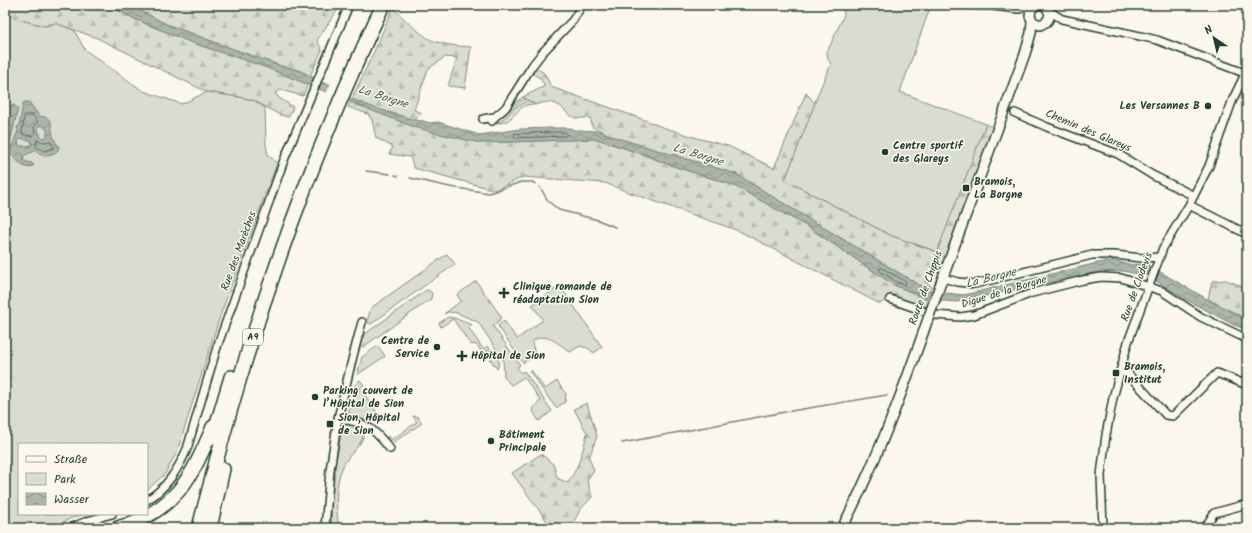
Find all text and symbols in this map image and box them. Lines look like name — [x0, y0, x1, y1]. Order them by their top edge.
north arrow — [1194, 18, 1234, 58]
text: N — [1201, 21, 1217, 40]
water label: La Borgne — [356, 80, 412, 114]
place label: Les Versannes B — [1120, 97, 1200, 115]
marker: Les Versannes B — [1203, 101, 1213, 111]
street label: Chemin des Glareys — [1042, 105, 1134, 157]
place label: Centre sportif des Glareys — [893, 137, 964, 168]
water label: La Borgne — [671, 138, 727, 172]
marker: Centre sportif des Glareys — [880, 147, 890, 157]
place label: Bramois, La Borgne — [974, 173, 1023, 204]
marker: Bramois, La Borgne — [961, 183, 971, 193]
street label: Rue des Marèches — [216, 208, 262, 293]
street label: Route de Chippis — [904, 248, 948, 328]
street label: Rue de Clodevis — [1116, 250, 1158, 324]
water label: La Borgne — [964, 262, 1020, 293]
street label: Digue de la Borgne — [959, 270, 1049, 314]
place label: Clinique romande de réadaptation Sion — [513, 278, 612, 309]
marker: Clinique romande de réadaptation Sion — [498, 287, 510, 299]
road number: A9 — [243, 329, 263, 345]
place label: Centre de Service — [381, 332, 430, 363]
marker: Centre de Service — [432, 342, 442, 352]
place label: Hôpital de Sion — [471, 347, 545, 365]
marker: Hôpital de Sion — [456, 350, 468, 362]
place label: Bramois, Institut — [1124, 358, 1165, 389]
marker: Bramois, Institut — [1111, 368, 1121, 378]
place label: Parking couvert de l’Hôpital de Sion — [323, 382, 413, 413]
marker: Parking couvert de l’Hôpital de Sion — [310, 392, 320, 402]
place label: Sion, Hôpital de Sion — [338, 409, 400, 440]
marker: Sion, Hôpital de Sion — [325, 419, 335, 429]
place label: Bâtiment Principale — [499, 426, 547, 457]
marker: Bâtiment Principale — [486, 436, 496, 446]
legend — [18, 443, 148, 515]
text: Straße — [54, 450, 88, 469]
text: Park — [54, 470, 76, 489]
text: Wasser — [54, 490, 90, 509]

